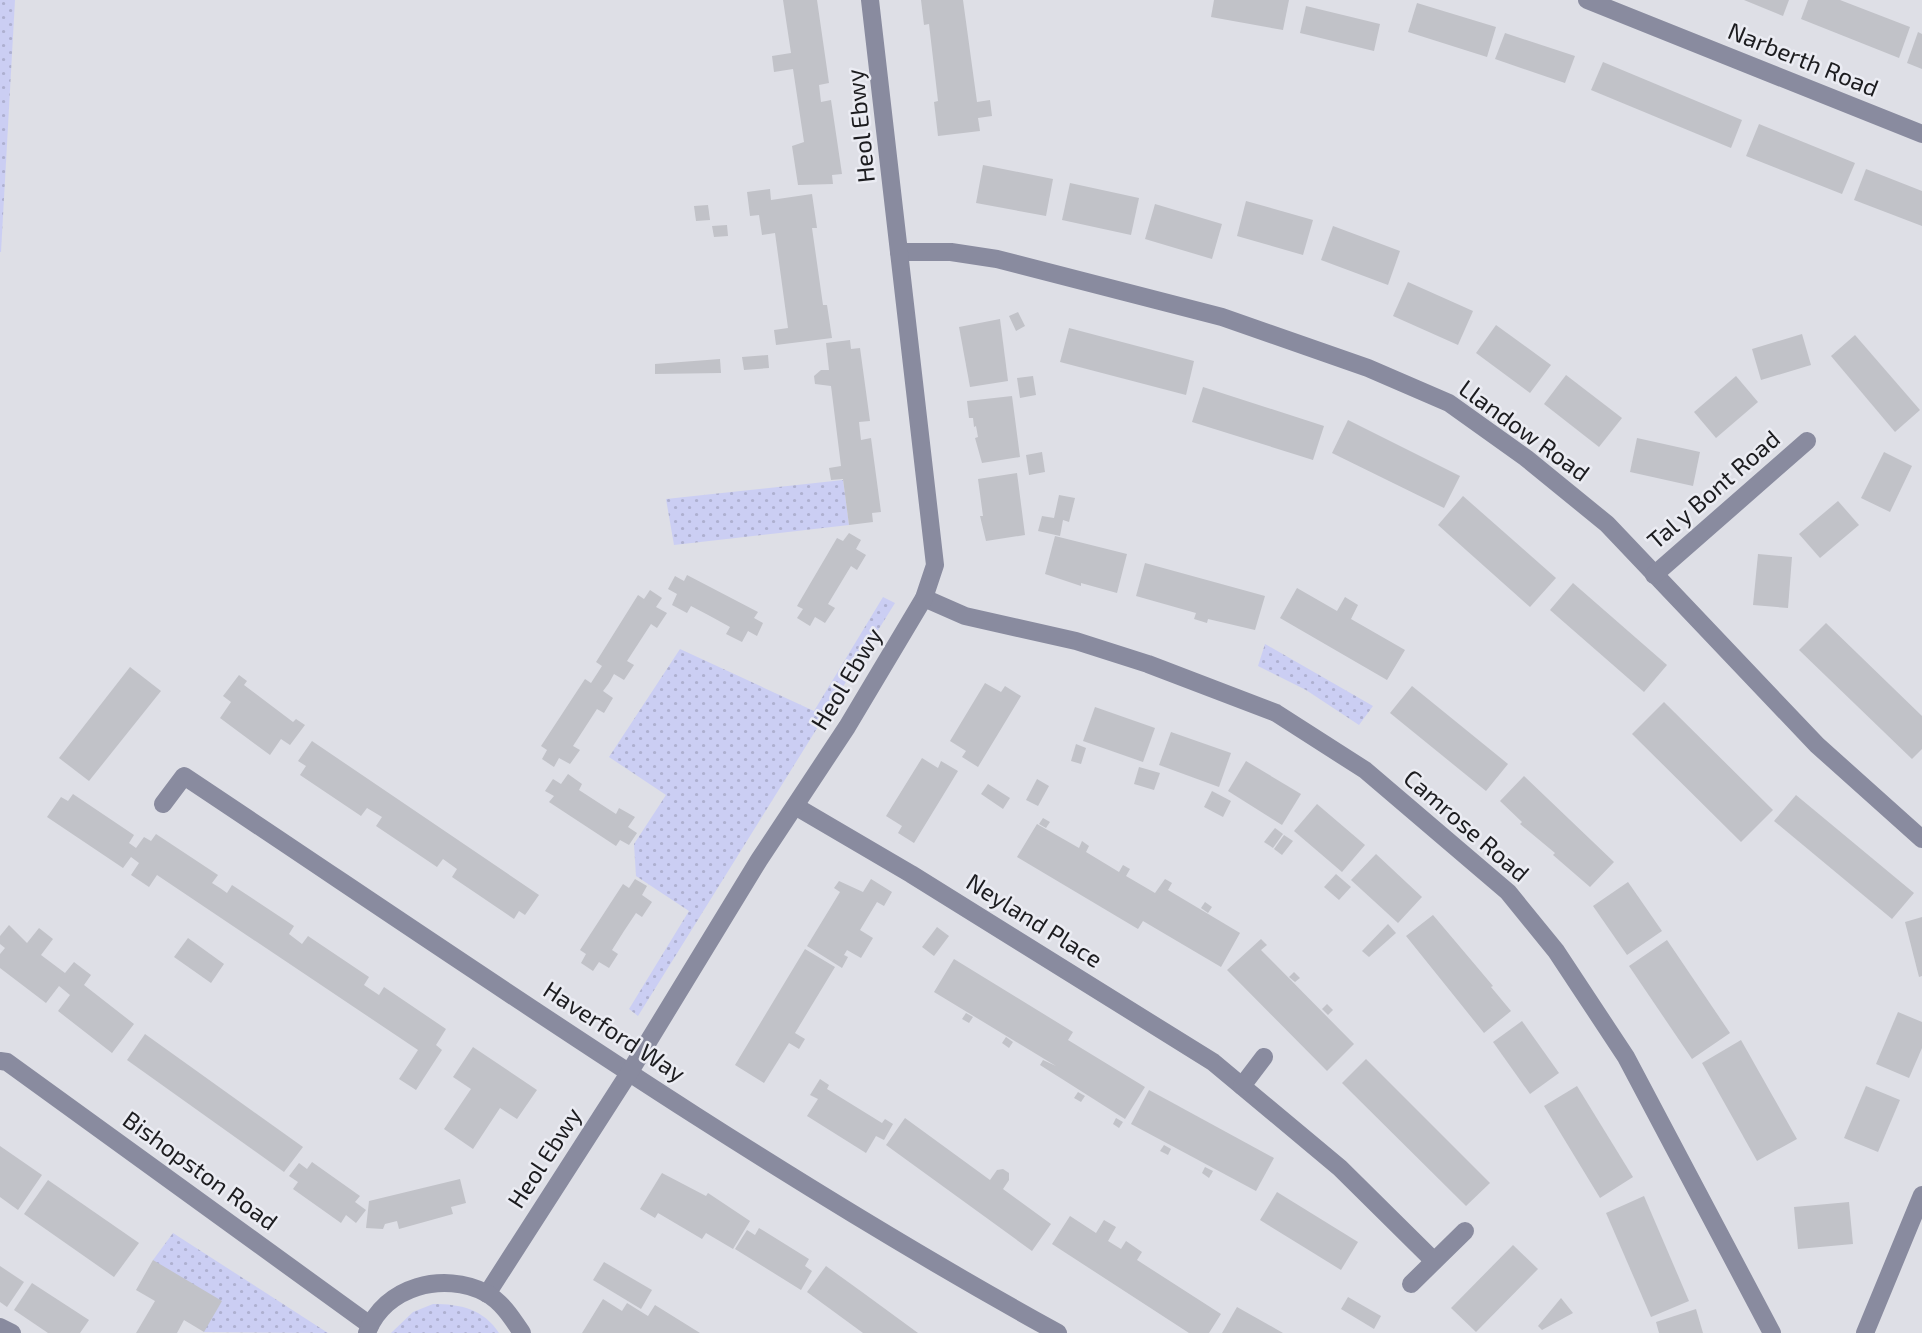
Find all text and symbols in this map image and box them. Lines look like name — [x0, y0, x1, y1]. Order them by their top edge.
street label: Narberth Road — [1724, 15, 1883, 102]
street label: Heol Ebwy — [839, 68, 880, 184]
street label: Llandow Road — [1454, 373, 1596, 487]
street label: Tal y Bont Road — [1641, 423, 1785, 554]
street label: Heol Ebwy — [804, 622, 888, 735]
street label: Camrose Road — [1398, 763, 1536, 887]
street label: Neyland Place — [962, 866, 1108, 973]
street label: Haverford Way — [538, 974, 691, 1088]
street label: Heol Ebwy — [501, 1101, 587, 1213]
street label: Bishopston Road — [118, 1104, 284, 1236]

